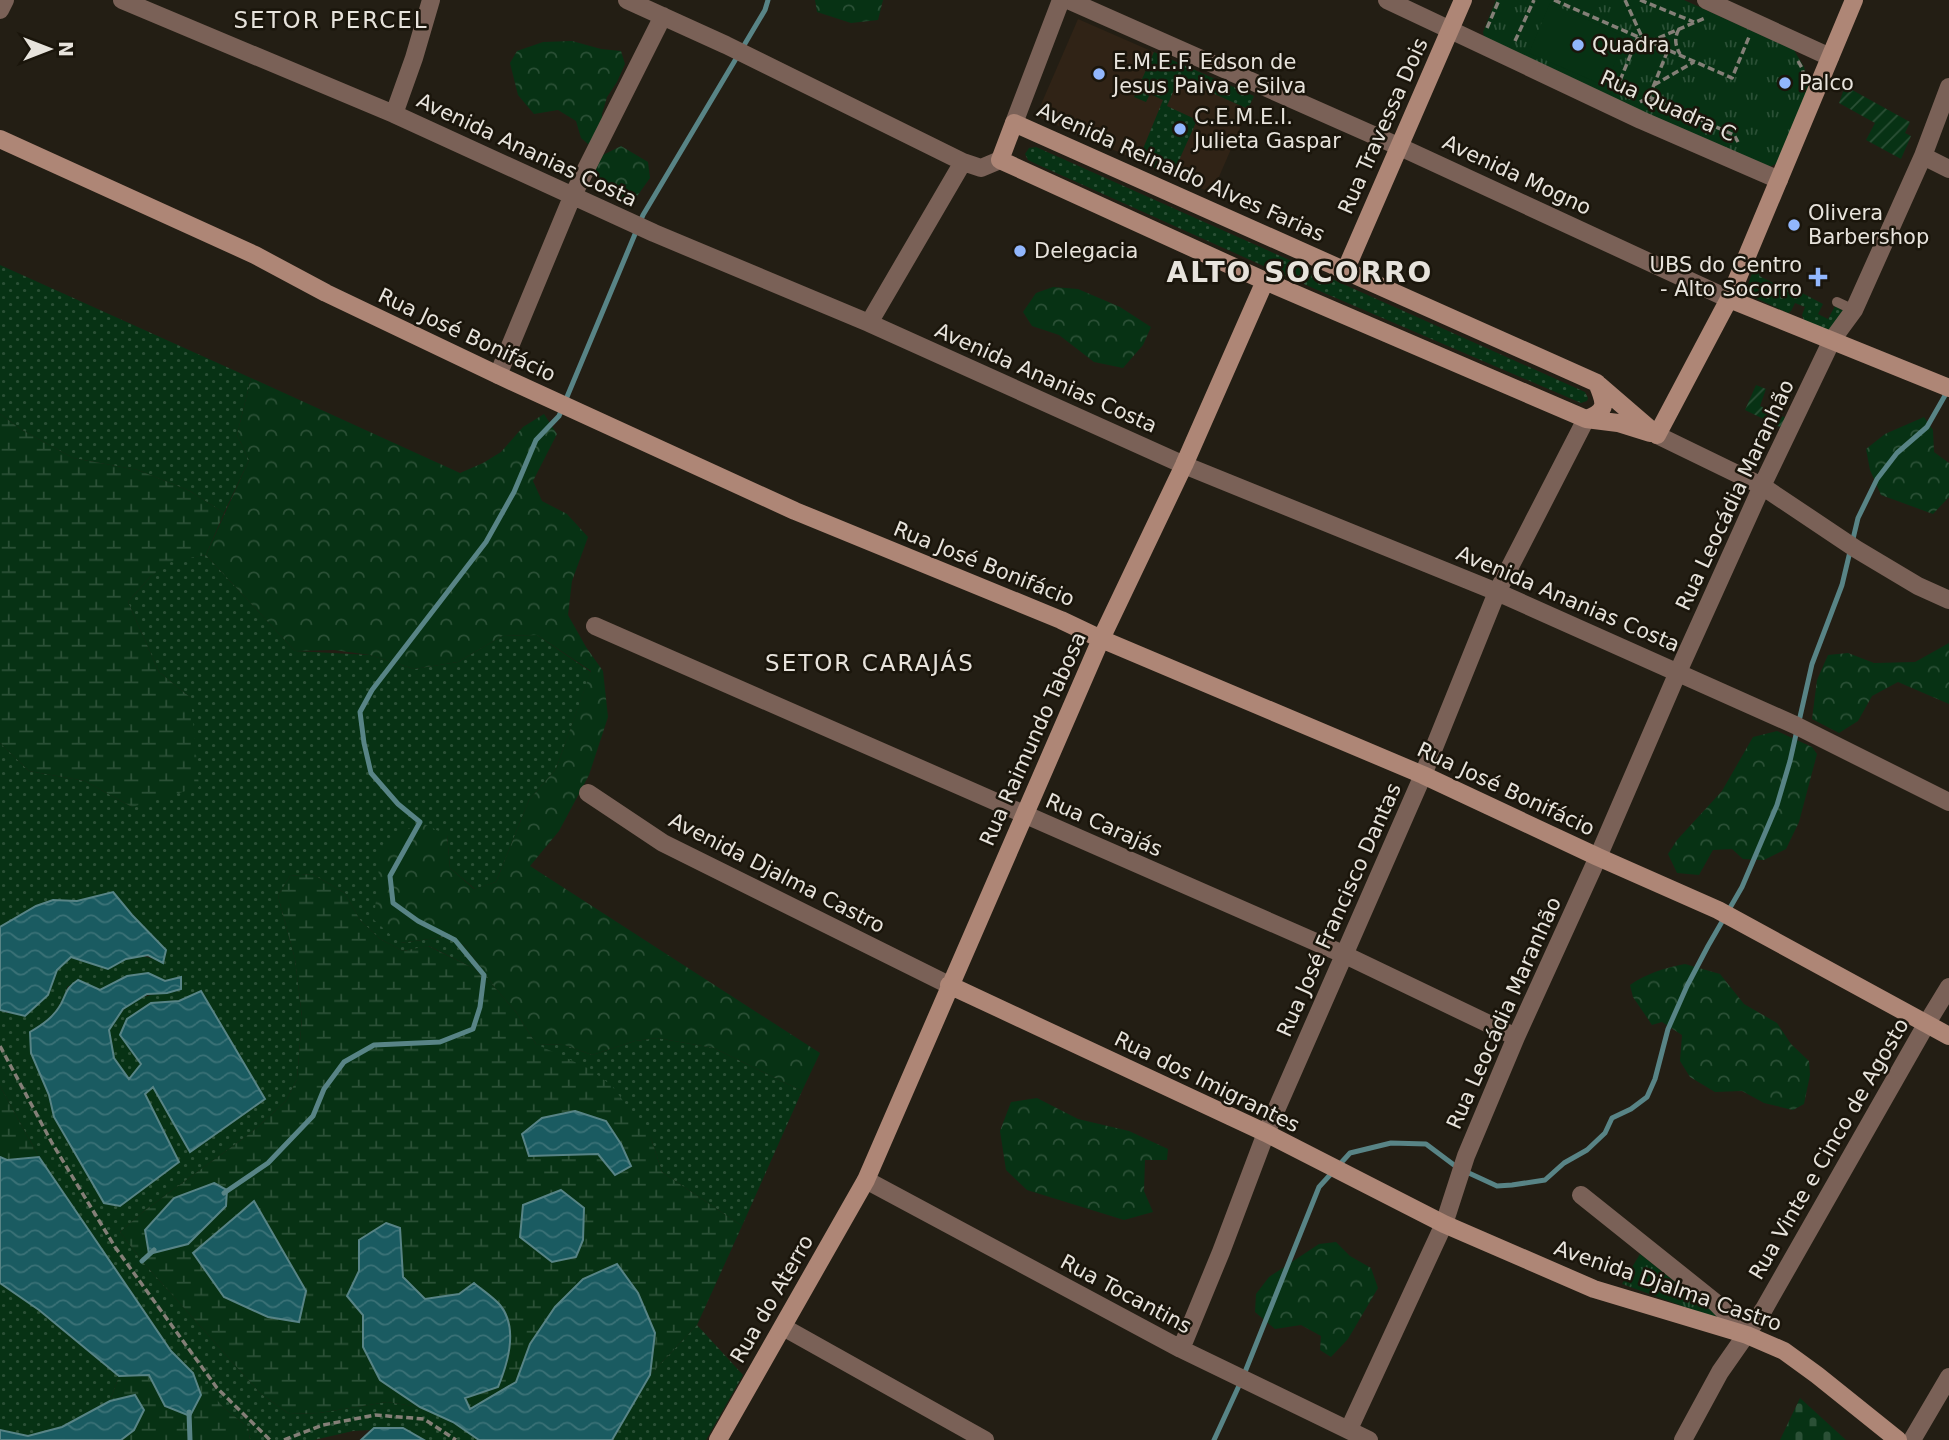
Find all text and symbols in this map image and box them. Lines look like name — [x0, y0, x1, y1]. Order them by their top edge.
district label: SETOR PERCEL — [233, 7, 429, 33]
north arrow — [14, 14, 84, 84]
place label: Quadra — [1592, 33, 1670, 57]
street label: Rua Travessa Dois — [1333, 34, 1433, 218]
marker: Quadra — [1570, 37, 1586, 53]
text: N — [55, 41, 77, 57]
place label: E.M.E.F. Edson de Jesus Paiva e Silva — [1111, 50, 1306, 98]
street label: Rua Quadra C — [1597, 65, 1739, 147]
marker: E.M.E.F. Edson de Jesus Paiva e Silva — [1091, 66, 1107, 82]
place label: Palco — [1799, 71, 1854, 95]
marker: Palco — [1777, 75, 1793, 91]
street label: Avenida Ananias Costa — [413, 88, 641, 212]
street label: Avenida Reinaldo Alves Farias — [1033, 98, 1329, 246]
place label: C.E.M.E.I. Julieta Gaspar — [1192, 105, 1341, 153]
marker: C.E.M.E.I. Julieta Gaspar — [1172, 121, 1188, 137]
street label: Avenida Mogno — [1439, 130, 1595, 220]
place label: Olivera Barbershop — [1808, 201, 1929, 249]
marker: Olivera Barbershop — [1786, 217, 1802, 233]
place label: Delegacia — [1034, 239, 1138, 263]
marker: Delegacia — [1012, 243, 1028, 259]
place label: UBS do Centro - Alto Socorro — [1650, 253, 1802, 301]
district label: ALTO SOCORRO — [1167, 256, 1433, 289]
marker: UBS do Centro - Alto Socorro — [1808, 267, 1828, 287]
street label: Rua José Bonifácio — [374, 283, 560, 387]
street label: Avenida Ananias Costa — [931, 318, 1161, 438]
street label: Rua Leocádia Maranhão — [1671, 376, 1799, 614]
street label: Rua José Bonifácio — [890, 517, 1078, 611]
street label: Avenida Ananias Costa — [1453, 541, 1683, 657]
street label: Rua Raimundo Tabosa — [975, 628, 1091, 850]
district label: SETOR CARAJÁS — [765, 649, 975, 676]
street label: Rua José Bonifácio — [1413, 737, 1599, 841]
street label: Rua José Francisco Dantas — [1272, 779, 1406, 1041]
street label: Rua Carajás — [1042, 789, 1166, 861]
street label: Avenida Djalma Castro — [665, 808, 889, 938]
street label: Rua Leocádia Maranhão — [1442, 893, 1566, 1133]
street label: Rua Vinte e Cinco de Agosto — [1744, 1014, 1914, 1284]
street label: Rua dos Imigrantes — [1110, 1027, 1304, 1137]
street label: Rua do Aterro — [726, 1231, 818, 1367]
street label: Avenida Djalma Castro — [1551, 1236, 1785, 1336]
street label: Rua Tocantins — [1057, 1249, 1195, 1339]

